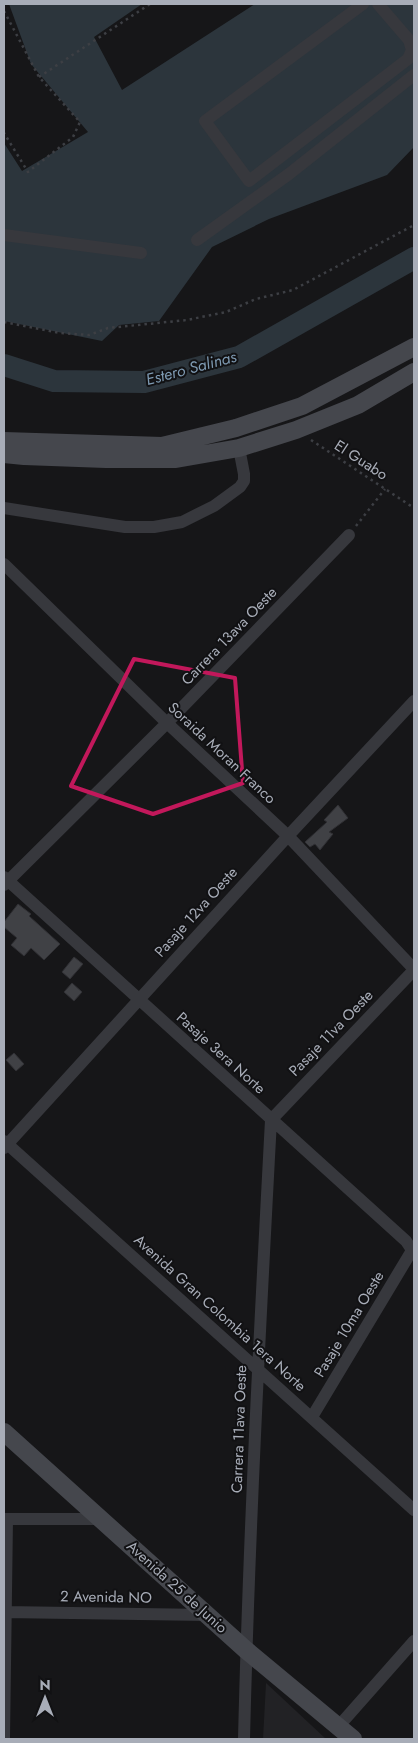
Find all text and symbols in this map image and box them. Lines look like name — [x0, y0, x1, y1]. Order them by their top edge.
water label: Estero Salinas — [143, 345, 240, 391]
street label: El Guabo — [330, 435, 392, 485]
street label: Carrera 13ava Oeste — [176, 582, 282, 690]
street label: Soraida Moran Franco — [163, 697, 281, 809]
street label: Pasaje 12va Oeste — [149, 862, 243, 962]
street label: Pasaje 11va Oeste — [284, 985, 378, 1081]
street label: Pasaje 3era Norte — [172, 1007, 271, 1099]
street label: Avenida Gran Colombia 1era Norte — [129, 1229, 311, 1397]
street label: Pasaje 10ma Oeste — [309, 1267, 390, 1381]
street label: Carrera 11ava Oeste — [226, 1364, 252, 1493]
street label: Avenida 25 de Junio — [122, 1536, 232, 1638]
street label: 2 Avenida NO — [60, 1585, 152, 1609]
north arrow — [20, 1673, 70, 1723]
text: N — [39, 1675, 51, 1695]

